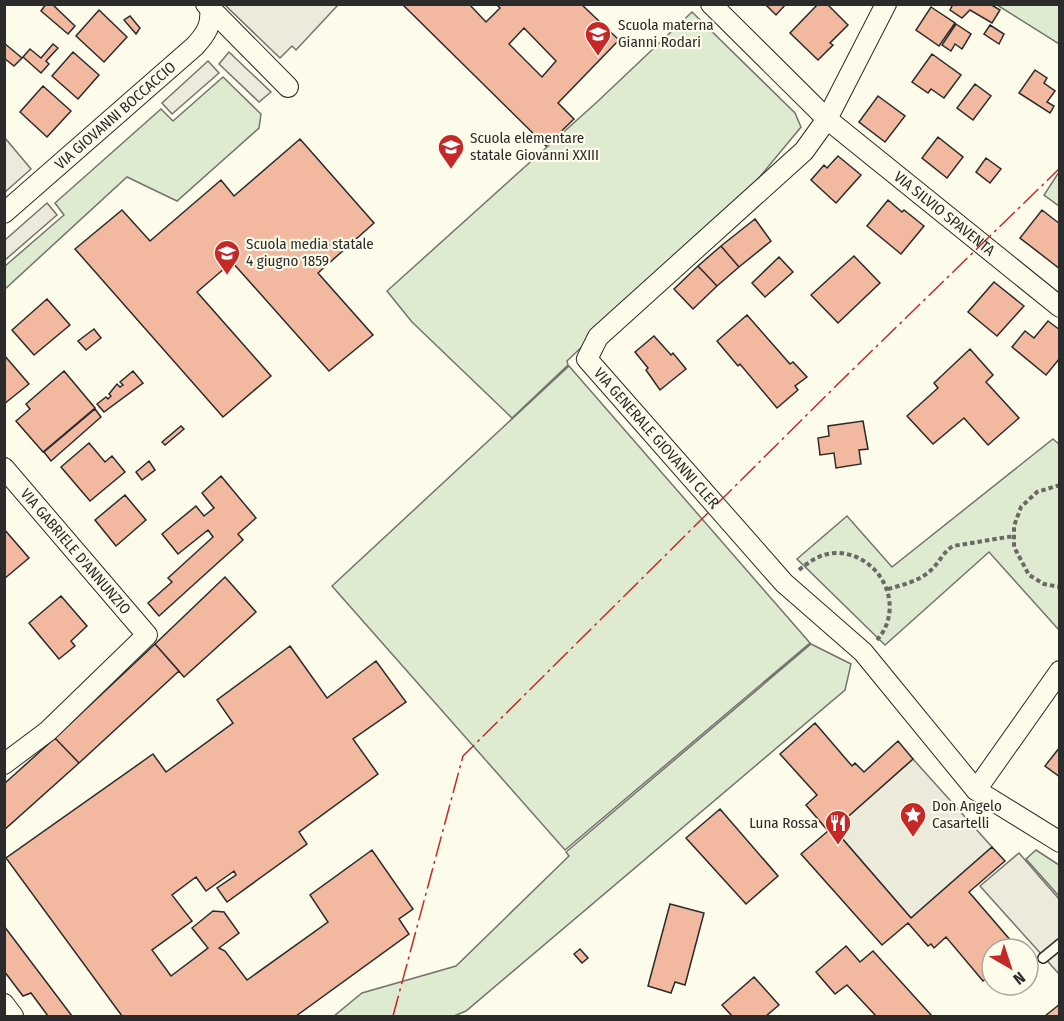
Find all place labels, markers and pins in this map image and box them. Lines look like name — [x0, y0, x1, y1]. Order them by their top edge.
place label: Scuola materna Gianni Rodari — [618, 16, 714, 51]
school or university icon: Scuola materna Gianni Rodari — [583, 19, 613, 57]
place label: Scuola elementare statale Giovanni XXIII — [470, 129, 599, 164]
school or university icon: Scuola elementare statale Giovanni XXIII — [436, 132, 466, 170]
place label: Scuola media statale 4 giugno 1859 — [246, 235, 374, 270]
school or university icon: Scuola media statale 4 giugno 1859 — [212, 238, 242, 276]
place label: Don Angelo Casartelli — [932, 797, 1002, 832]
place icon: Don Angelo Casartelli — [898, 800, 928, 838]
restaurant icon: Luna Rossa — [823, 808, 853, 846]
place label: Luna Rossa — [749, 814, 818, 832]

